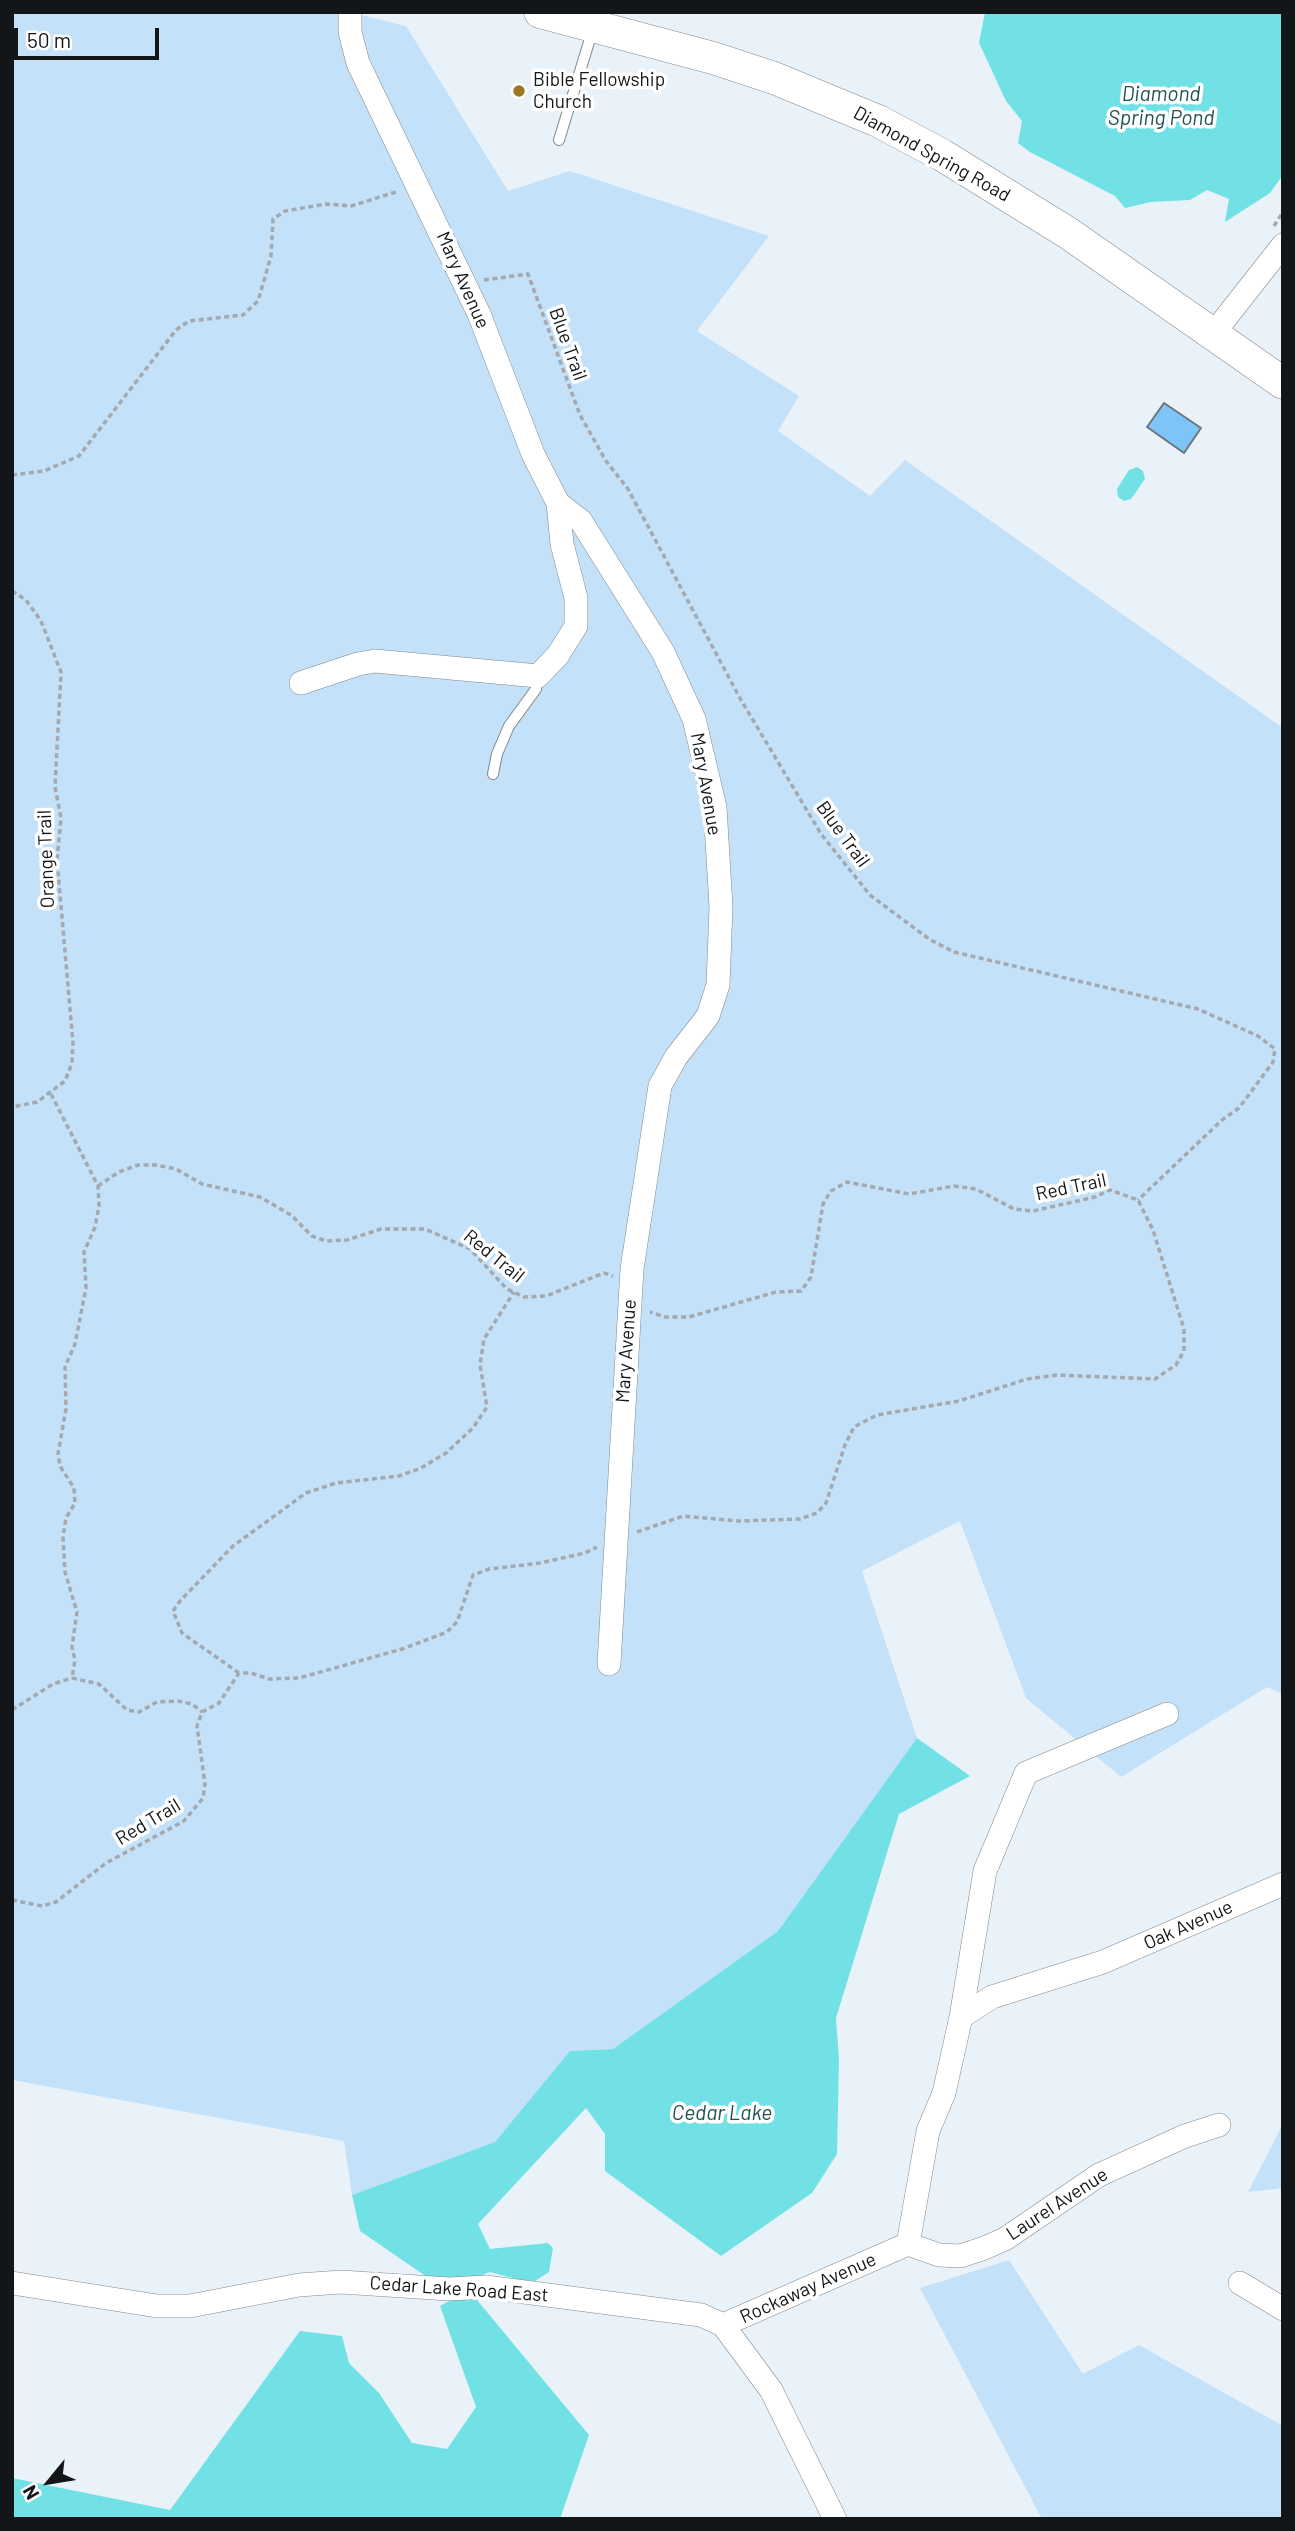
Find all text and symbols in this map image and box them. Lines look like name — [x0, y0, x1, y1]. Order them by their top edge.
scale bar — [18, 14, 163, 58]
text: 50 m — [27, 27, 71, 52]
place label: Bible Fellowship Church — [533, 69, 665, 113]
water label: Diamond Spring Pond — [1108, 81, 1214, 131]
marker: Bible Fellowship Church — [511, 83, 527, 99]
street label: Diamond Spring Road — [849, 101, 1015, 207]
street label: Mary Avenue — [431, 228, 495, 332]
street label: Blue Trail — [544, 304, 592, 384]
street label: Mary Avenue — [686, 731, 726, 837]
street label: Blue Trail — [811, 797, 875, 871]
street label: Orange Trail — [33, 809, 59, 909]
street label: Red Trail — [1034, 1168, 1108, 1206]
street label: Red Trail — [459, 1225, 529, 1287]
street label: Mary Avenue — [611, 1298, 641, 1404]
street label: Red Trail — [111, 1794, 185, 1850]
street label: Oak Avenue — [1140, 1895, 1236, 1955]
water label: Cedar Lake — [672, 2100, 772, 2126]
street label: Laurel Avenue — [1002, 2163, 1112, 2245]
street label: Rockaway Avenue — [736, 2248, 880, 2328]
street label: Cedar Lake Road East — [369, 2271, 549, 2307]
north arrow — [14, 2447, 84, 2517]
text: N — [17, 2482, 44, 2504]

